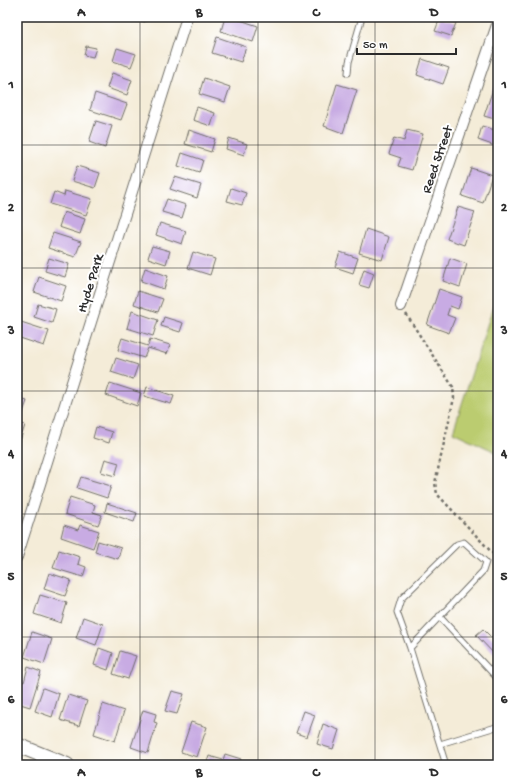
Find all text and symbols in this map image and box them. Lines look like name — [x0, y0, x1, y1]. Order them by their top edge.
text: A — [76, 6, 86, 21]
text: B — [195, 6, 204, 21]
text: C — [311, 6, 321, 21]
text: D — [429, 6, 439, 21]
scale bar — [357, 30, 456, 56]
text: 50 m — [363, 39, 388, 53]
text: 1 — [7, 78, 14, 93]
text: 1 — [500, 78, 507, 93]
street label: Reed Street — [419, 122, 458, 196]
text: 2 — [8, 201, 15, 216]
text: 2 — [501, 201, 508, 216]
street label: Hyde Park — [74, 251, 109, 315]
text: 3 — [7, 324, 15, 339]
text: 3 — [500, 324, 508, 339]
text: 4 — [7, 447, 15, 462]
text: 4 — [500, 447, 508, 462]
text: 5 — [8, 570, 15, 585]
text: 5 — [501, 570, 508, 585]
text: 6 — [8, 693, 15, 708]
text: 6 — [501, 693, 508, 708]
text: A — [76, 766, 86, 781]
text: B — [195, 766, 204, 781]
text: C — [311, 766, 321, 781]
text: D — [429, 766, 439, 781]

